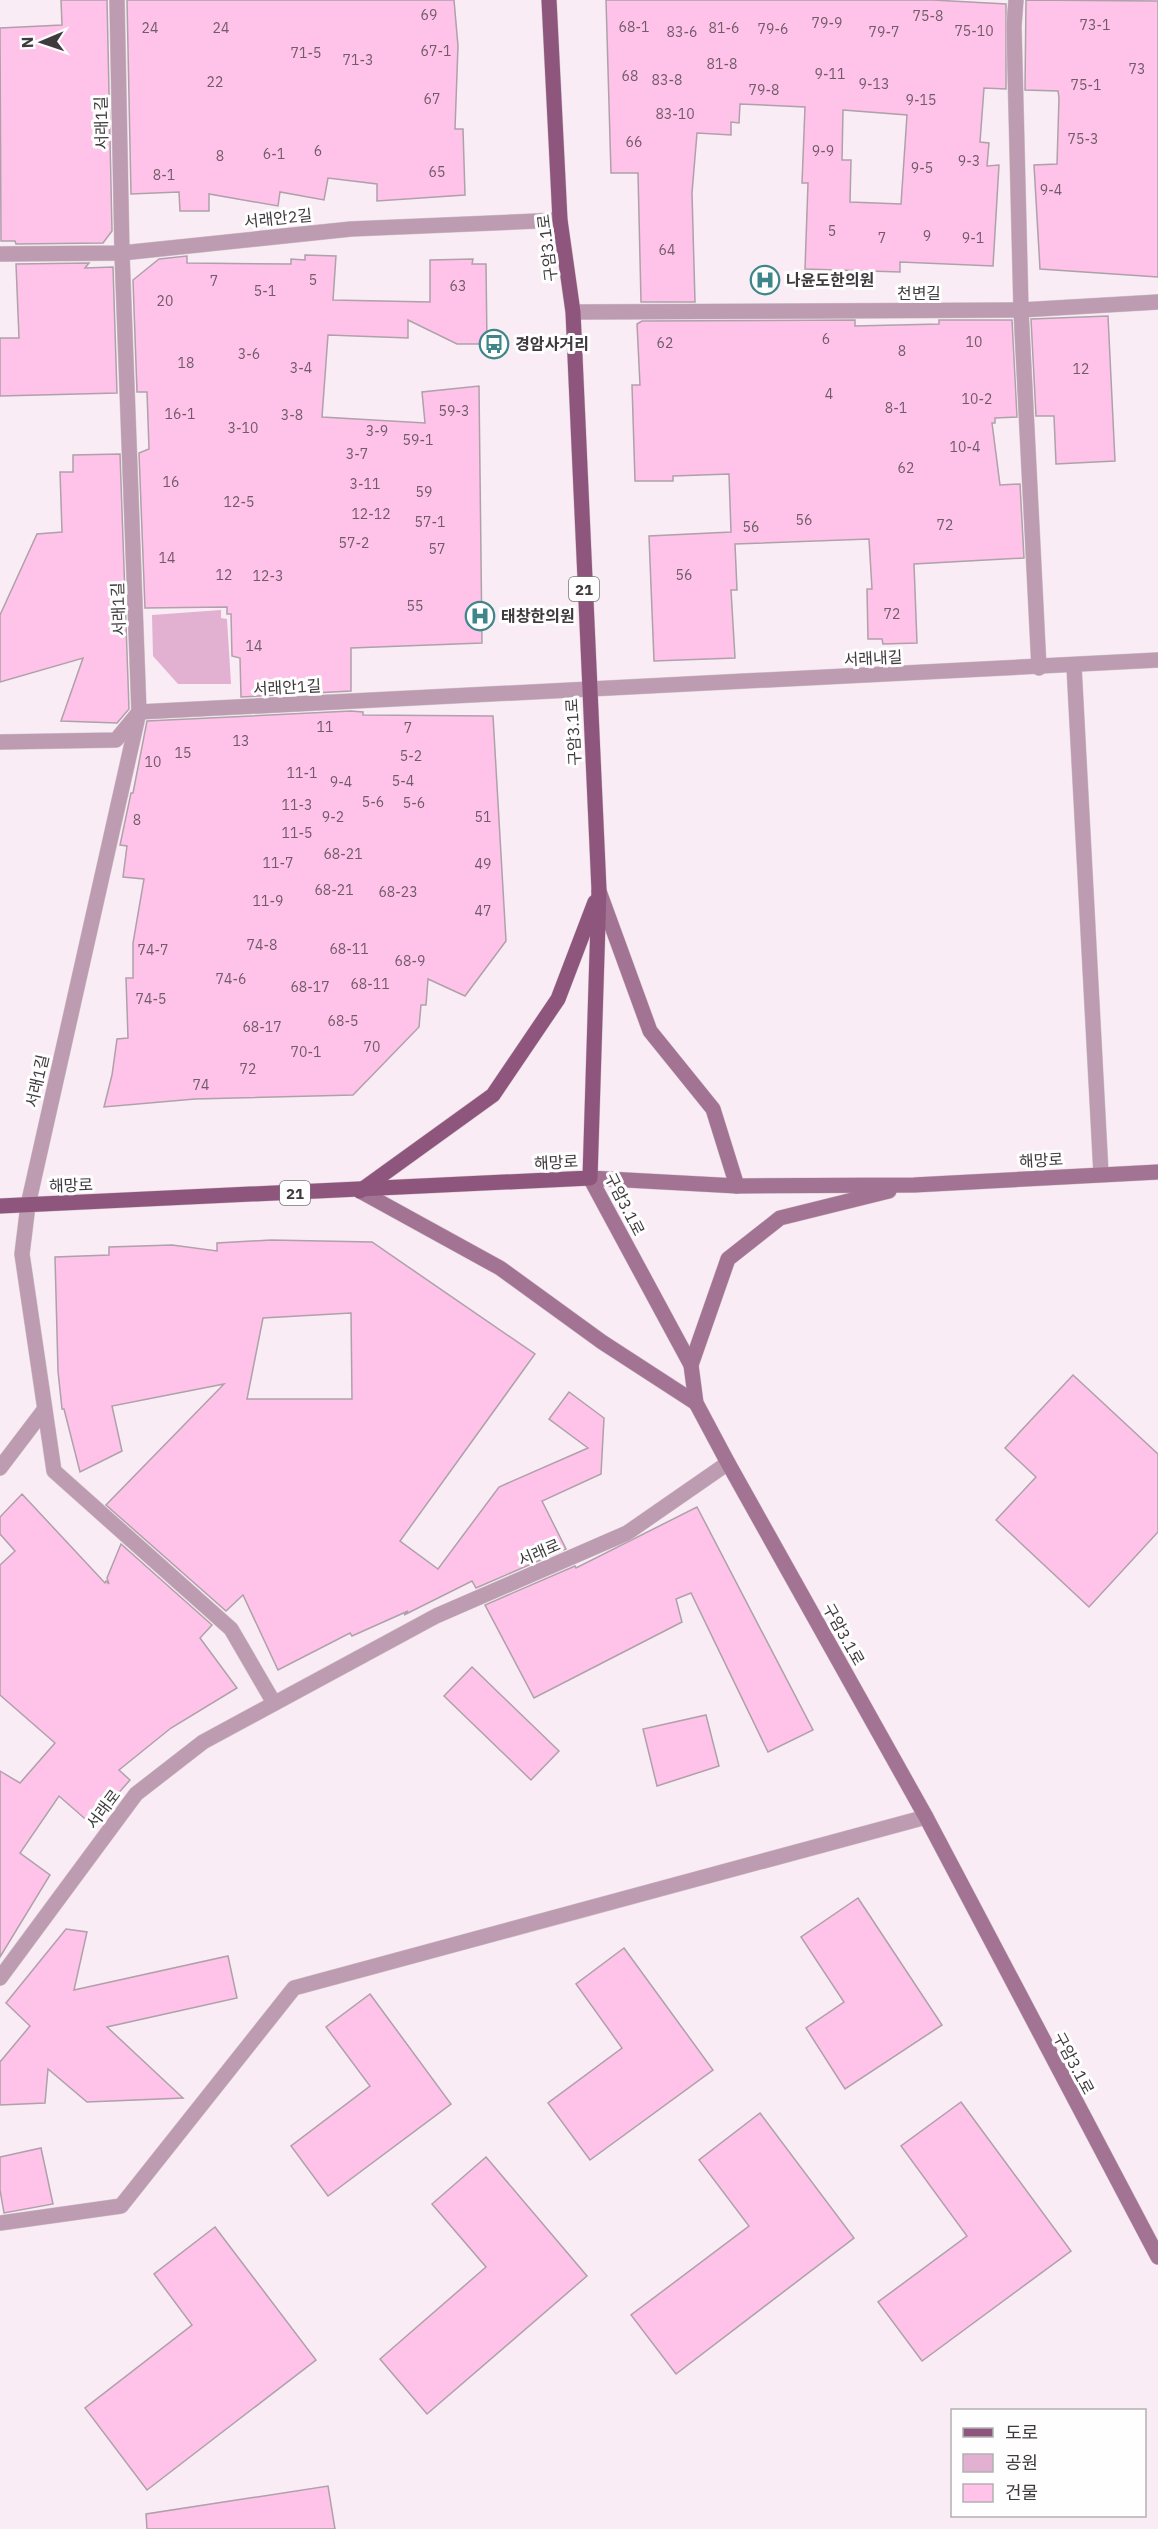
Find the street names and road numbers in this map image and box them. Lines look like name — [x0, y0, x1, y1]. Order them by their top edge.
street label: 서래1길 — [91, 96, 111, 150]
street label: 서래안2길 — [243, 204, 313, 232]
street label: 구암3.1로 — [533, 213, 561, 283]
street label: 천변길 — [897, 283, 941, 303]
road number: 21 — [569, 577, 599, 601]
street label: 서래1길 — [107, 582, 129, 636]
street label: 서래내길 — [843, 646, 903, 670]
street label: 서래안1길 — [252, 675, 322, 699]
street label: 구암3.1로 — [561, 697, 585, 766]
street label: 서래1길 — [21, 1053, 53, 1109]
street label: 해망로 — [1018, 1149, 1064, 1171]
street label: 해망로 — [533, 1151, 579, 1173]
street label: 구암3.1로 — [601, 1169, 649, 1239]
street label: 해망로 — [49, 1174, 94, 1196]
road number: 21 — [280, 1181, 310, 1205]
street label: 서래로 — [515, 1534, 563, 1570]
street label: 구암3.1로 — [819, 1600, 869, 1669]
street label: 서래로 — [82, 1785, 124, 1833]
street label: 구암3.1로 — [1049, 2028, 1099, 2098]

